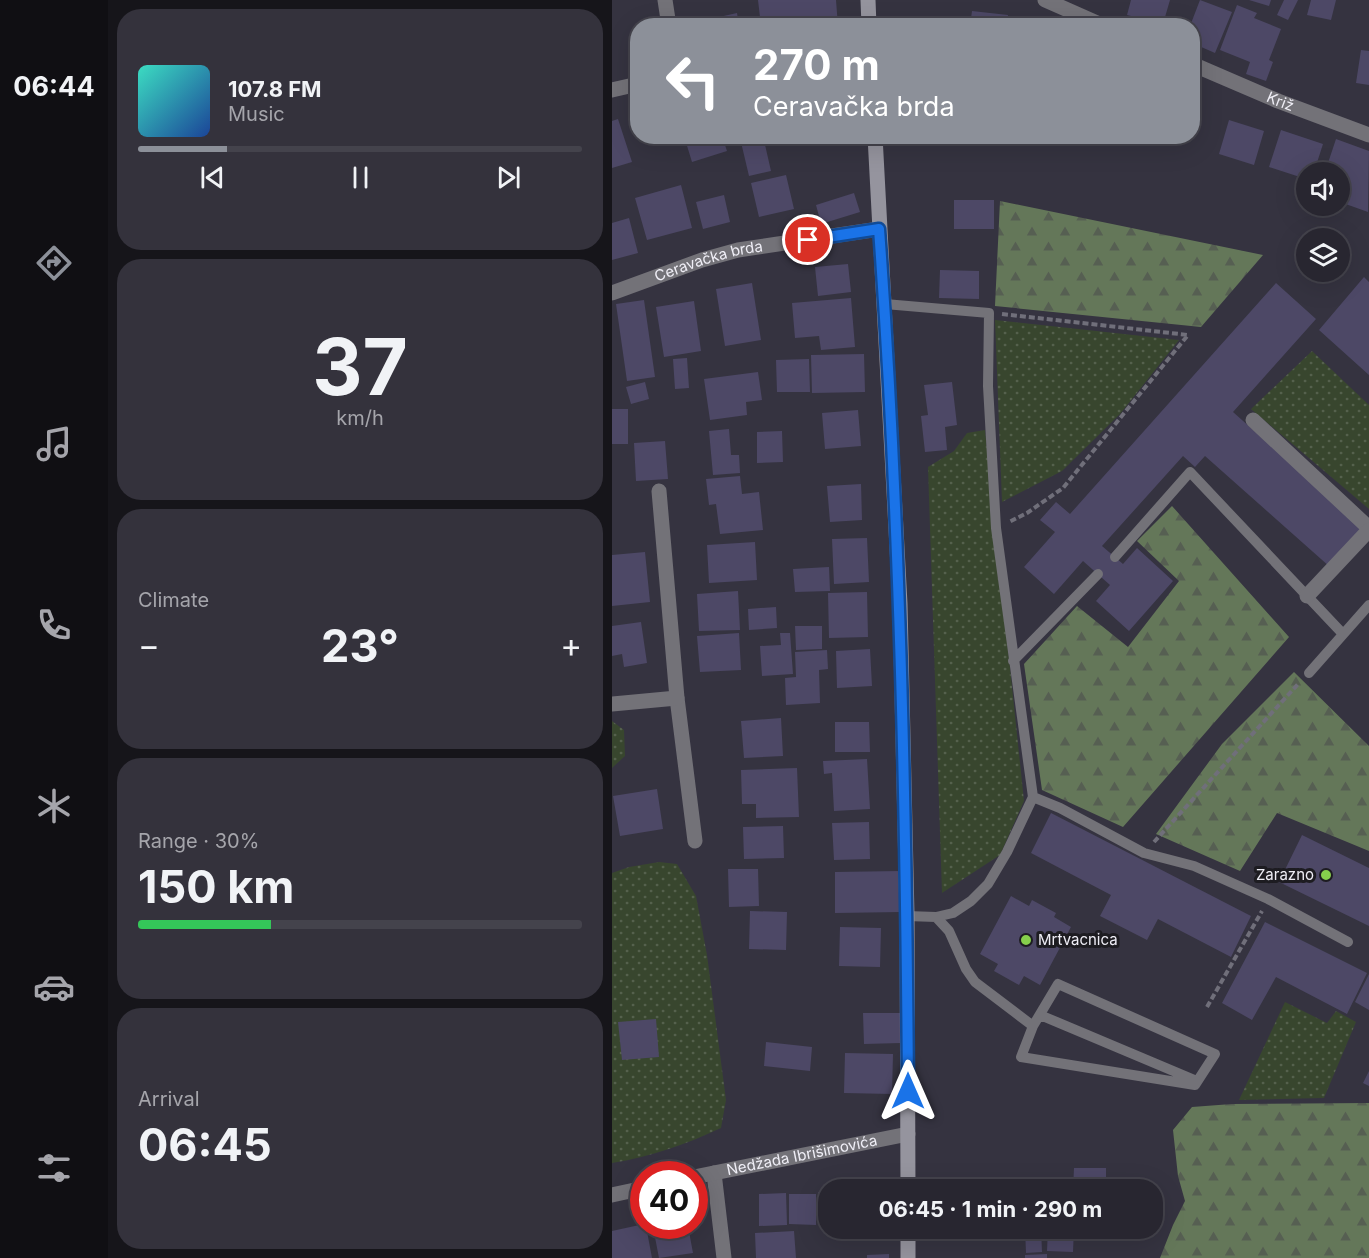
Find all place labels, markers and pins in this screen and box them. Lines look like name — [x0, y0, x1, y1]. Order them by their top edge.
pin — [782, 214, 833, 265]
place label: Zarazno — [1256, 865, 1314, 884]
marker: Zarazno — [1319, 868, 1333, 882]
place label: Mrtvacnica — [1038, 930, 1118, 949]
marker: Mrtvacnica — [1019, 933, 1033, 947]

